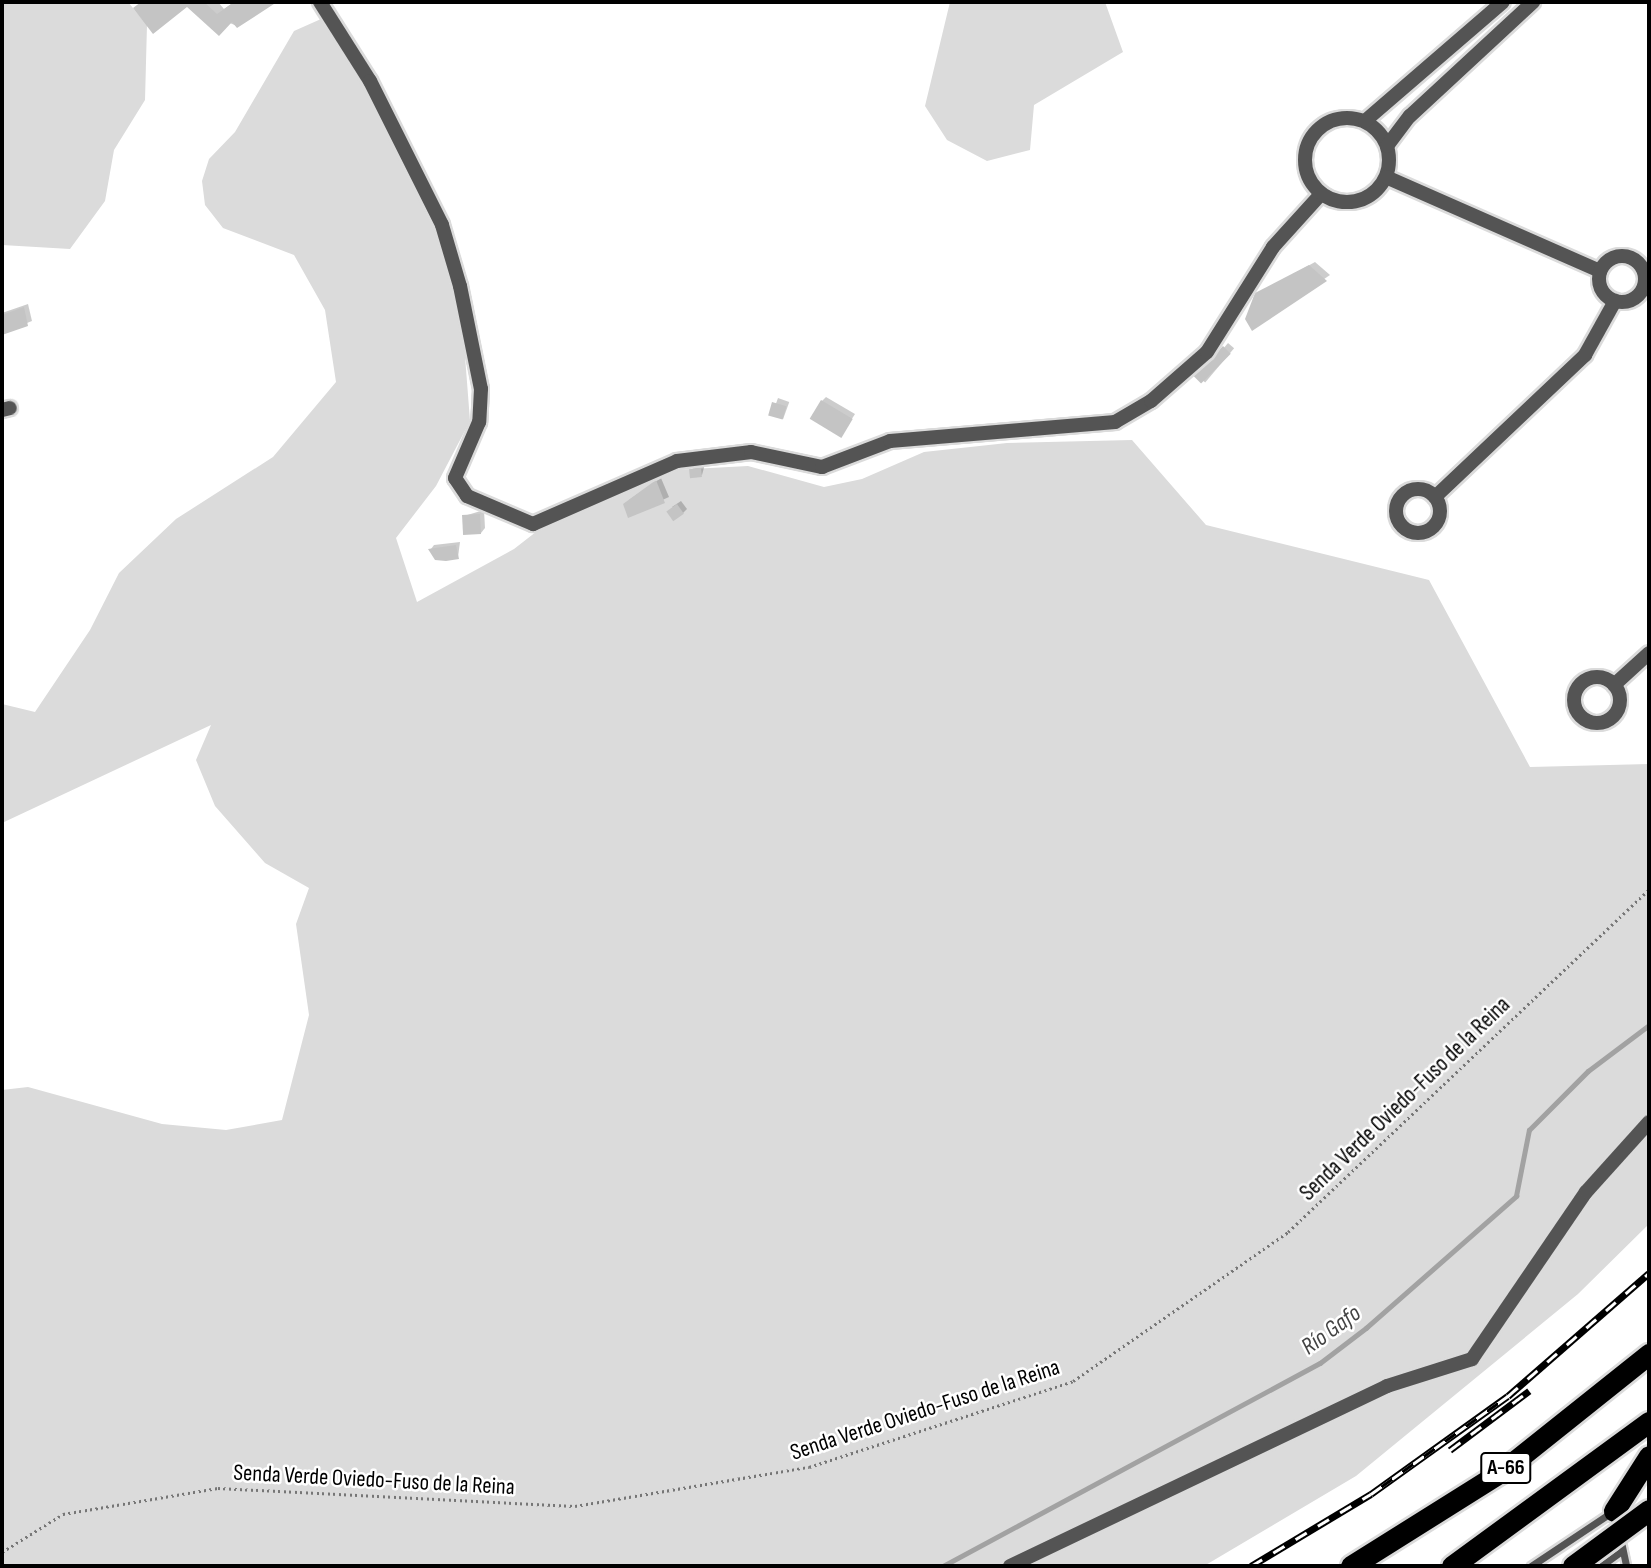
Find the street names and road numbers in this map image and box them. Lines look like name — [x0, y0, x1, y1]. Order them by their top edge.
street label: Senda Verde Oviedo-Fuso de la Reina — [1294, 991, 1516, 1207]
street label: Senda Verde Oviedo-Fuso de la Reina — [787, 1353, 1063, 1467]
road number: A-66 — [1480, 1450, 1532, 1486]
street label: Senda Verde Oviedo-Fuso de la Reina — [233, 1459, 515, 1501]

